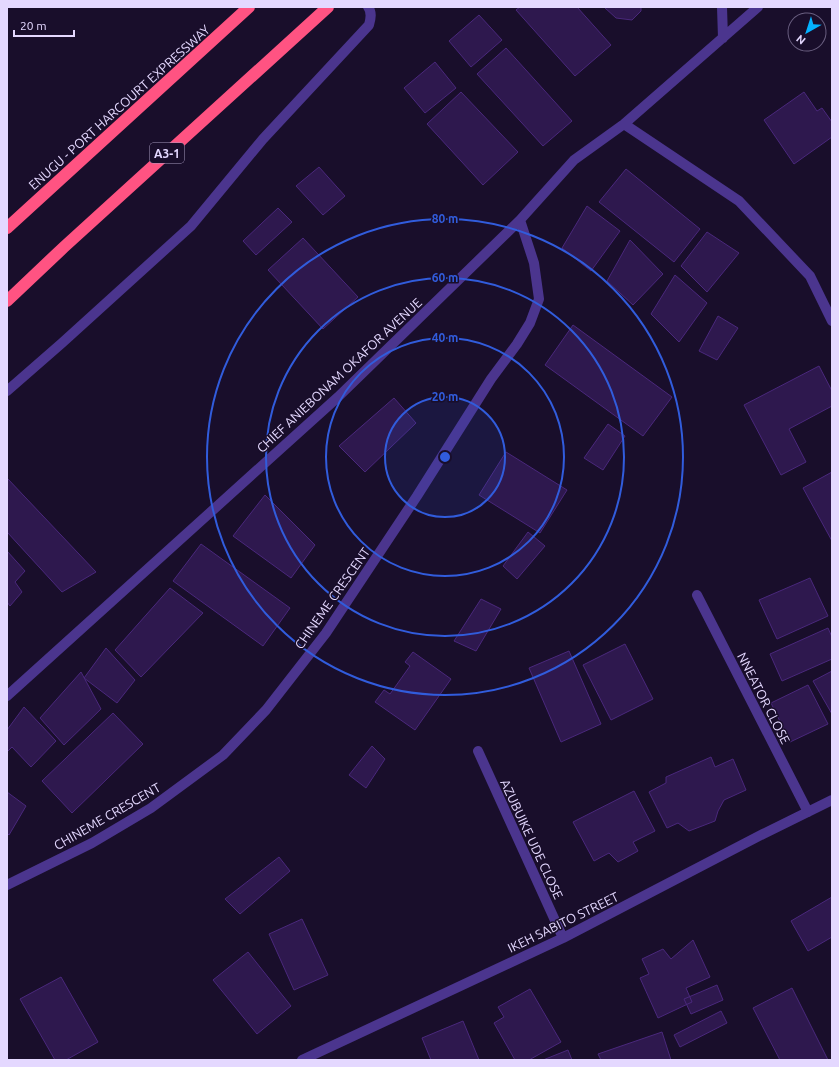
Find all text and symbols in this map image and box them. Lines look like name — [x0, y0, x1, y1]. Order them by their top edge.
scale bar — [14, 12, 74, 38]
north arrow — [787, 12, 827, 52]
text: 20 m — [20, 19, 47, 32]
street label: ENUGU - PORT HARCOURT EXPRESSWAY — [26, 22, 213, 192]
text: N — [794, 33, 808, 47]
road number: A3-1 — [150, 143, 184, 163]
text: 80 m — [432, 212, 458, 225]
text: 60 m — [432, 271, 458, 284]
street label: CHIEF ANIEBONAM OKAFOR AVENUE — [254, 295, 424, 455]
text: 40 m — [432, 331, 458, 344]
text: 20 m — [432, 390, 458, 403]
centre of rings — [438, 450, 452, 464]
street label: CHINEME CRESCENT — [292, 545, 372, 651]
street label: NNEATOR CLOSE — [735, 650, 793, 746]
street label: AZUBUIKE UDE CLOSE — [498, 777, 566, 901]
street label: CHINEME CRESCENT — [51, 780, 163, 852]
street label: IKEH SABITO STREET — [505, 889, 621, 955]

